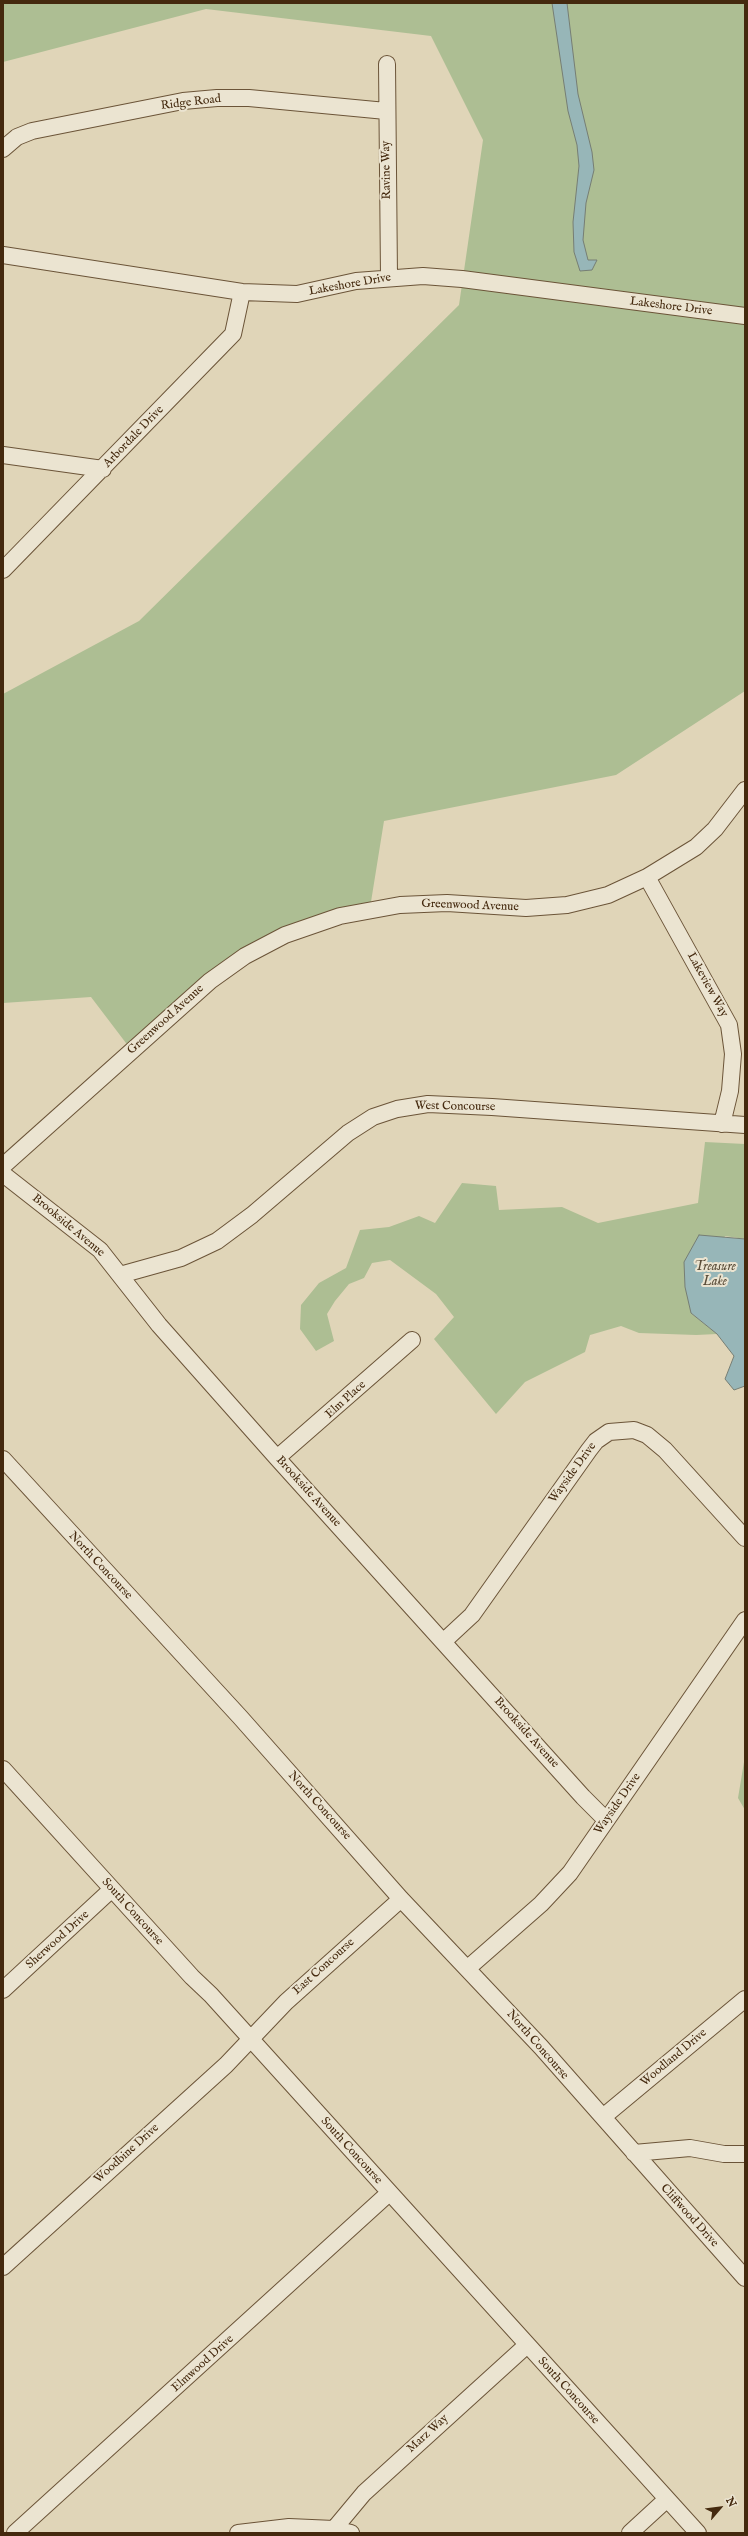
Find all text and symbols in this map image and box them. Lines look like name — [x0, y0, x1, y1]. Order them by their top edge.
street label: Ridge Road — [160, 92, 222, 114]
street label: Ravine Way — [379, 140, 395, 200]
street label: Lakeshore Drive — [308, 271, 392, 299]
street label: Lakeshore Drive — [629, 295, 713, 319]
street label: Arbordale Drive — [101, 403, 167, 471]
street label: Greenwood Avenue — [421, 897, 519, 915]
street label: Lakeview Way — [683, 950, 731, 1020]
street label: Greenwood Avenue — [125, 982, 207, 1058]
street label: West Concourse — [415, 1099, 495, 1115]
street label: Brookside Avenue — [29, 1191, 107, 1261]
water label: Treasure Lake — [694, 1259, 736, 1290]
street label: Elm Place — [323, 1378, 369, 1422]
street label: Wayside Drive — [546, 1440, 600, 1506]
street label: Brookside Avenue — [272, 1454, 344, 1530]
street label: North Concourse — [65, 1529, 135, 1603]
street label: Brookside Avenue — [490, 1695, 562, 1771]
street label: North Concourse — [284, 1769, 354, 1843]
street label: Wayside Drive — [592, 1771, 644, 1837]
street label: South Concourse — [98, 1876, 166, 1948]
street label: Sherwood Drive — [23, 1908, 93, 1972]
street label: East Concourse — [290, 1936, 358, 1998]
street label: North Concourse — [503, 2007, 571, 2083]
street label: Woodland Drive — [638, 2026, 710, 2090]
street label: South Concourse — [317, 2115, 385, 2187]
street label: Woodbine Drive — [92, 2121, 162, 2187]
street label: Cliffwood Drive — [657, 2181, 721, 2251]
street label: Elmwood Drive — [169, 2332, 237, 2396]
street label: South Concourse — [534, 2355, 602, 2427]
street label: Marz Way — [404, 2412, 452, 2456]
north arrow — [700, 2488, 740, 2528]
text: N — [722, 2495, 739, 2510]

